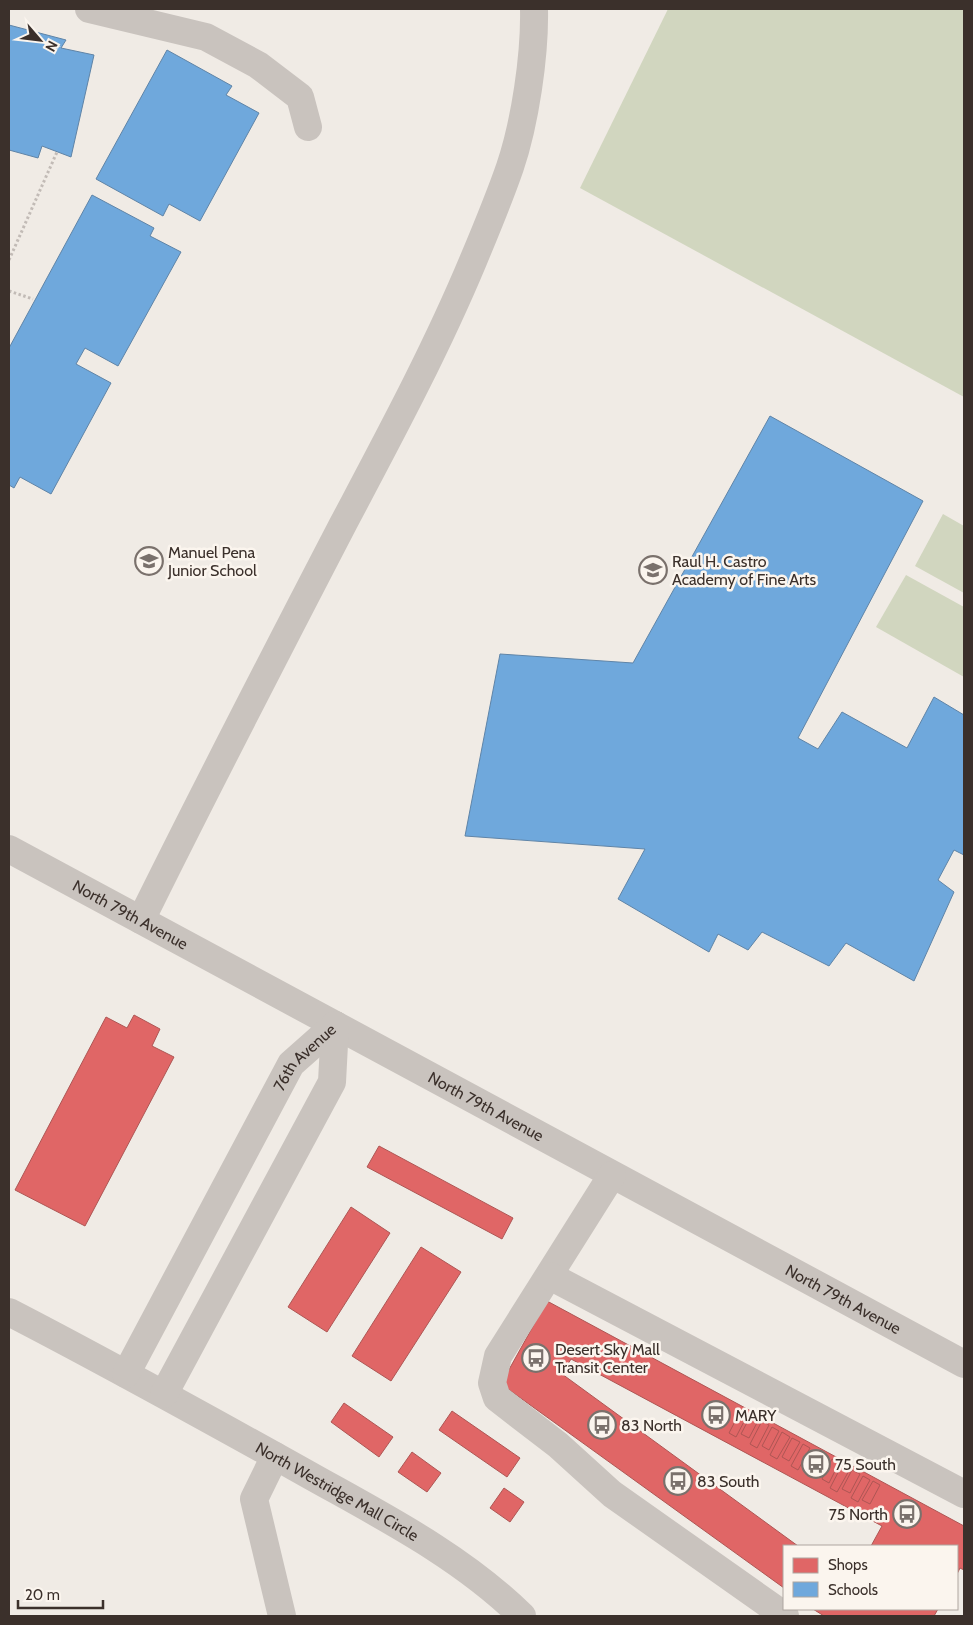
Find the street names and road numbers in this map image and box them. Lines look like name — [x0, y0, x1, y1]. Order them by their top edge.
street label: North 79th Avenue — [70, 876, 191, 953]
street label: 76th Avenue — [269, 1019, 340, 1094]
street label: North 79th Avenue — [425, 1067, 547, 1145]
street label: North 79th Avenue — [782, 1260, 904, 1338]
street label: North Westridge Mall Circle — [252, 1438, 422, 1545]

